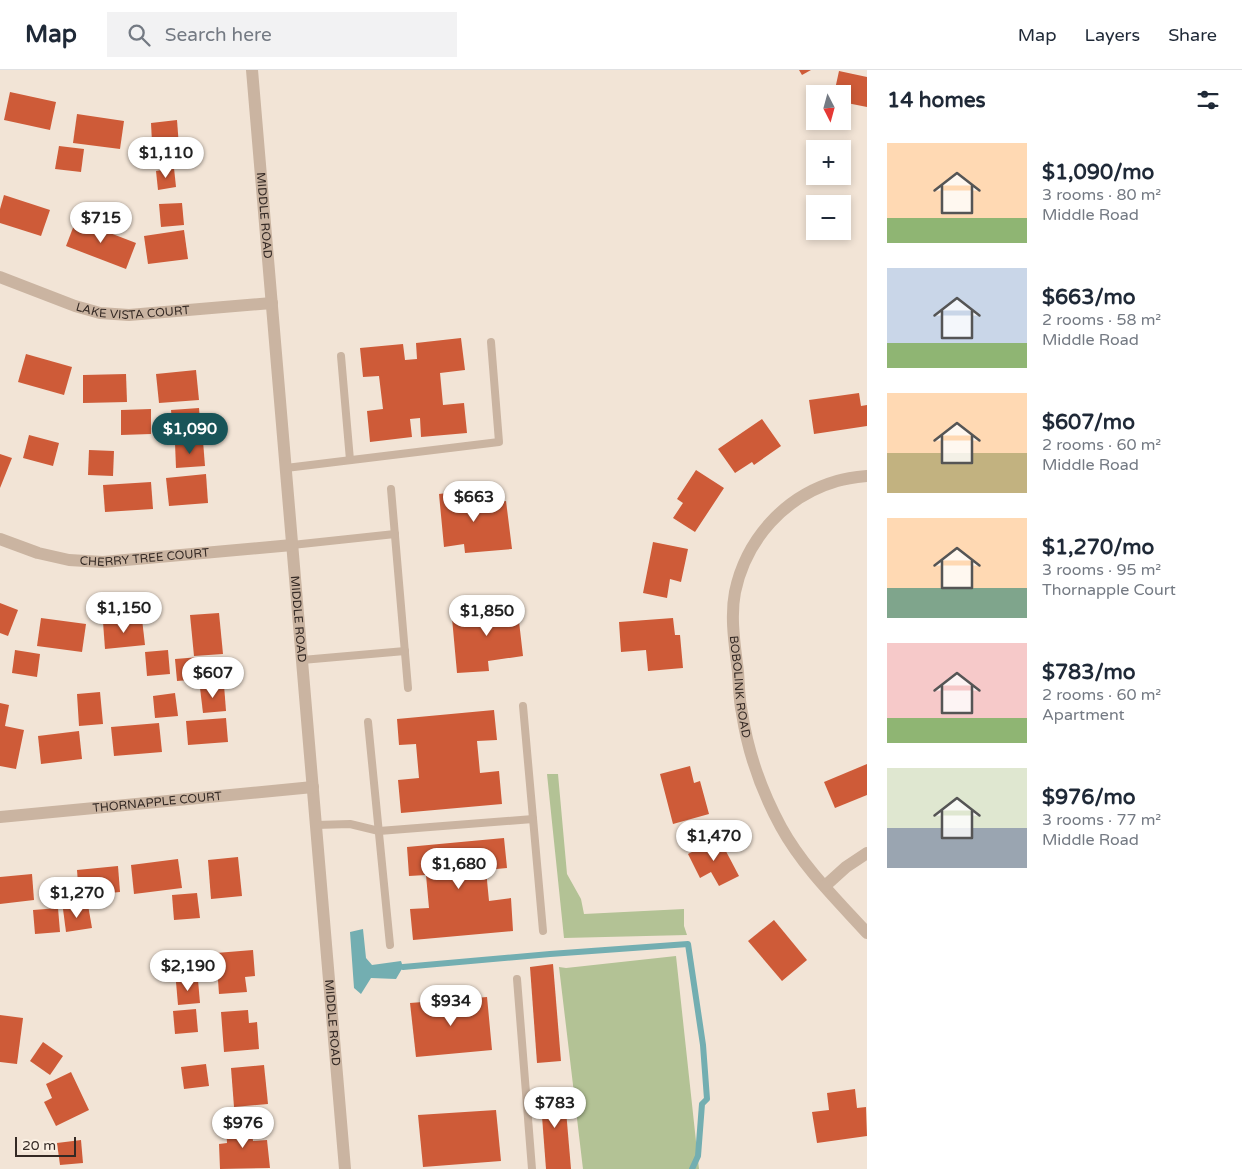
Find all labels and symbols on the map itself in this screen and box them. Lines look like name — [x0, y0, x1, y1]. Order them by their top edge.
north arrow — [806, 85, 851, 130]
pin: $1,110 — [125, 136, 207, 179]
street label: MIDDLE ROAD — [254, 172, 275, 259]
pin: $715 — [71, 202, 131, 244]
street label: LAKE VISTA COURT — [74, 300, 191, 322]
pin: $1,090 — [149, 412, 231, 455]
pin: $663 — [444, 480, 504, 523]
street label: CHERRY TREE COURT — [79, 545, 211, 569]
street label: MIDDLE ROAD — [288, 575, 309, 663]
pin: $1,150 — [83, 592, 165, 634]
pin: $1,850 — [446, 594, 528, 637]
street label: BOBOLINK ROAD — [727, 635, 754, 739]
pin: $607 — [183, 656, 243, 699]
street label: THORNAPPLE COURT — [92, 789, 223, 815]
pin: $1,470 — [673, 820, 755, 862]
pin: $1,680 — [418, 848, 500, 890]
pin: $1,270 — [36, 876, 118, 919]
pin: $2,190 — [147, 950, 229, 992]
street label: MIDDLE ROAD — [322, 979, 343, 1066]
pin: $934 — [421, 984, 481, 1027]
pin: $783 — [525, 1086, 585, 1129]
pin: $976 — [213, 1106, 273, 1149]
scale bar — [15, 1134, 76, 1157]

